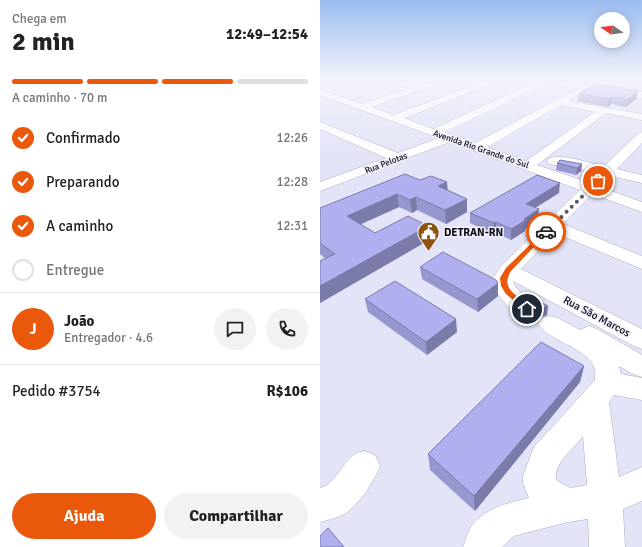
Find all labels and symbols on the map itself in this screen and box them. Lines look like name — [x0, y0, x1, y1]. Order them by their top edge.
north arrow — [594, 12, 630, 48]
street label: Avenida Rio Grande do Sul — [431, 128, 531, 171]
street label: Rua Pelotas — [363, 150, 409, 177]
pin — [581, 164, 615, 198]
courier — [526, 212, 566, 252]
public building icon: DETRAN-RN — [415, 219, 441, 252]
place label: DETRAN-RN — [444, 226, 503, 239]
pin — [510, 292, 544, 326]
street label: Rua São Marcos — [561, 293, 633, 340]

